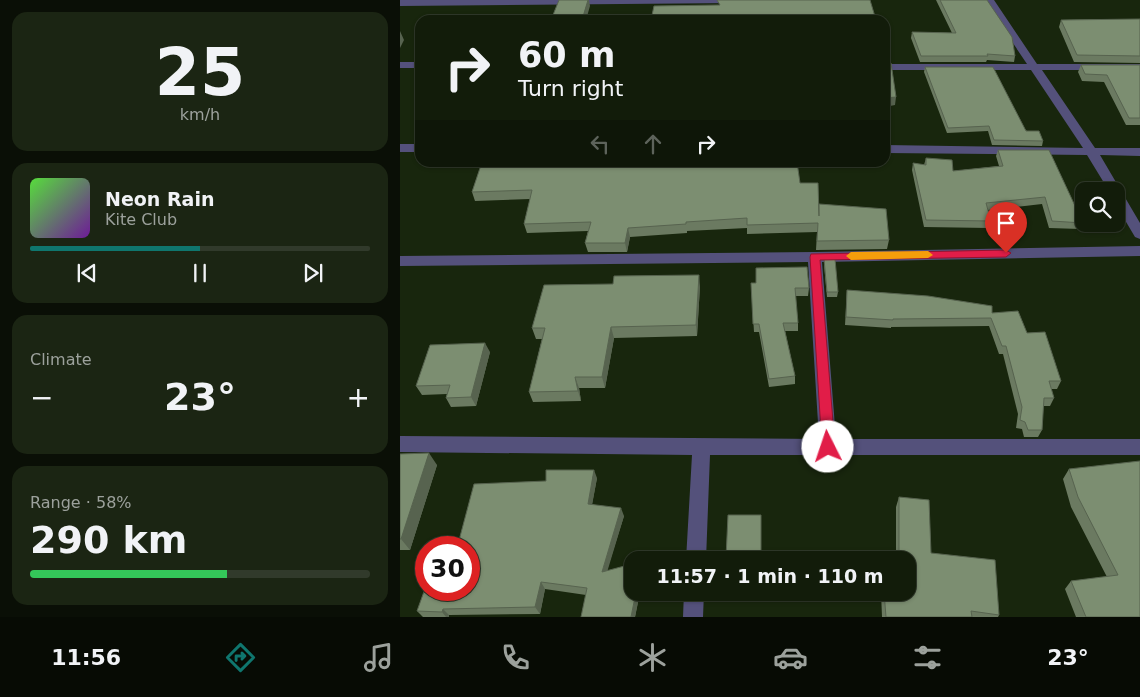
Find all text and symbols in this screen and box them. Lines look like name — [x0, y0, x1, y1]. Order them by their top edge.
text: 25 — [155, 35, 245, 110]
icon: right — [435, 35, 500, 100]
text: 60 m — [518, 35, 615, 75]
text: Turn right — [518, 76, 623, 101]
text: km/h — [180, 105, 220, 124]
icon: left — [586, 130, 614, 158]
icon: ahead — [639, 130, 667, 158]
icon: right — [692, 130, 720, 158]
map controls — [1075, 182, 1125, 232]
button: search — [1075, 182, 1125, 232]
text: Neon Rain — [105, 188, 214, 210]
pin — [985, 202, 1027, 253]
icon: arrive — [992, 209, 1020, 237]
text: Kite Club — [105, 210, 177, 229]
icon: previous — [73, 259, 101, 287]
icon: pause — [186, 259, 214, 287]
icon: next — [299, 259, 327, 287]
text: Climate — [30, 350, 92, 369]
text: 23° — [164, 375, 236, 419]
text: − — [30, 381, 53, 414]
text: + — [347, 381, 370, 414]
position arrow — [801, 420, 853, 472]
text: Range · 58% — [30, 493, 132, 512]
text: 290 km — [30, 518, 187, 562]
speed limit sign: 30 — [415, 536, 480, 601]
text: 11:57 · 1 min · 110 m — [656, 565, 884, 587]
icon: directions — [223, 640, 258, 675]
icon: music — [361, 640, 396, 675]
icon: phone — [498, 640, 533, 675]
icon: climate — [635, 640, 670, 675]
icon: car — [773, 640, 808, 675]
icon: filters — [910, 640, 945, 675]
text: 11:56 — [51, 645, 121, 670]
text: 23° — [1047, 645, 1089, 670]

